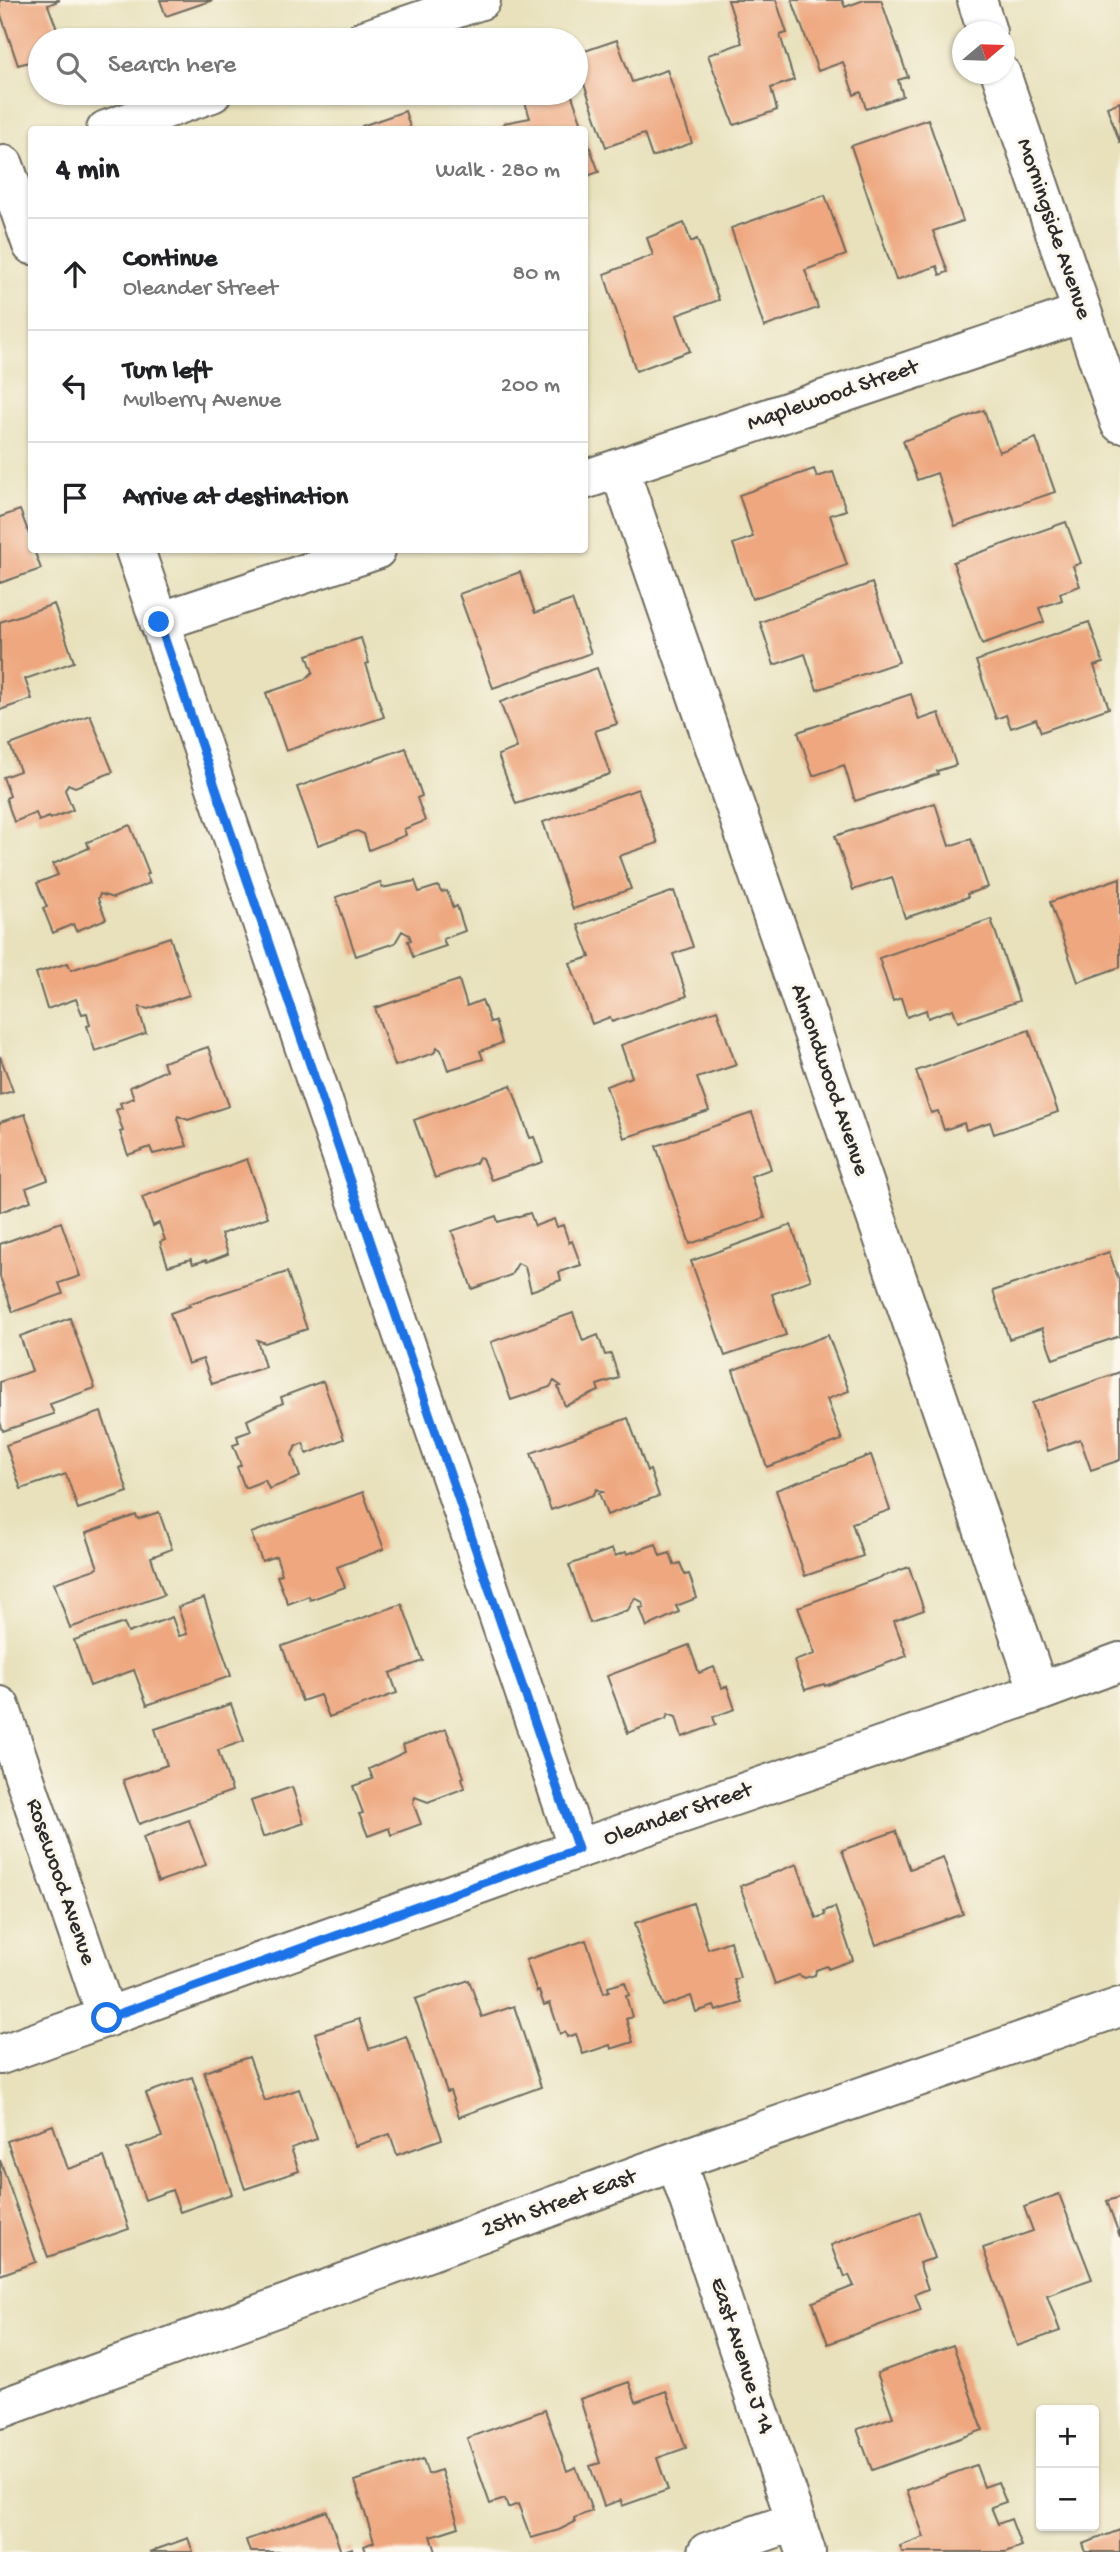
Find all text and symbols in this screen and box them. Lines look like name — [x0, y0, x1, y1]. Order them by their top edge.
north arrow — [952, 21, 1015, 84]
search box — [28, 28, 588, 105]
icon: search — [52, 48, 90, 86]
text: Search here — [108, 51, 236, 82]
street label: Morningside Avenue — [1009, 135, 1097, 324]
text: 4 min — [56, 154, 119, 189]
text: Walk · 280 m — [436, 158, 560, 185]
text: Continue — [123, 245, 217, 276]
icon: ahead — [56, 255, 94, 293]
text: 80 m — [513, 261, 560, 288]
text: Oleander Street — [123, 276, 278, 303]
street label: Maplewood Street — [744, 354, 924, 438]
text: Turn left — [123, 357, 211, 388]
icon: left — [56, 367, 94, 405]
text: 200 m — [501, 373, 560, 400]
text: Mulberry Avenue — [123, 388, 281, 415]
icon: arrive — [56, 479, 94, 517]
text: Arrive at destination — [123, 483, 348, 514]
route end — [143, 606, 174, 637]
street label: Almondwood Avenue — [784, 981, 875, 1181]
street label: Oleander Street — [600, 1777, 757, 1853]
street label: Rosewood Avenue — [19, 1795, 101, 1970]
route start — [91, 2002, 122, 2033]
street label: 25th Street East — [478, 2163, 641, 2244]
street label: East Avenue J 14 — [703, 2274, 779, 2438]
map controls — [1036, 2405, 1099, 2531]
button: + — [1036, 2405, 1099, 2468]
button: − — [1036, 2468, 1099, 2531]

